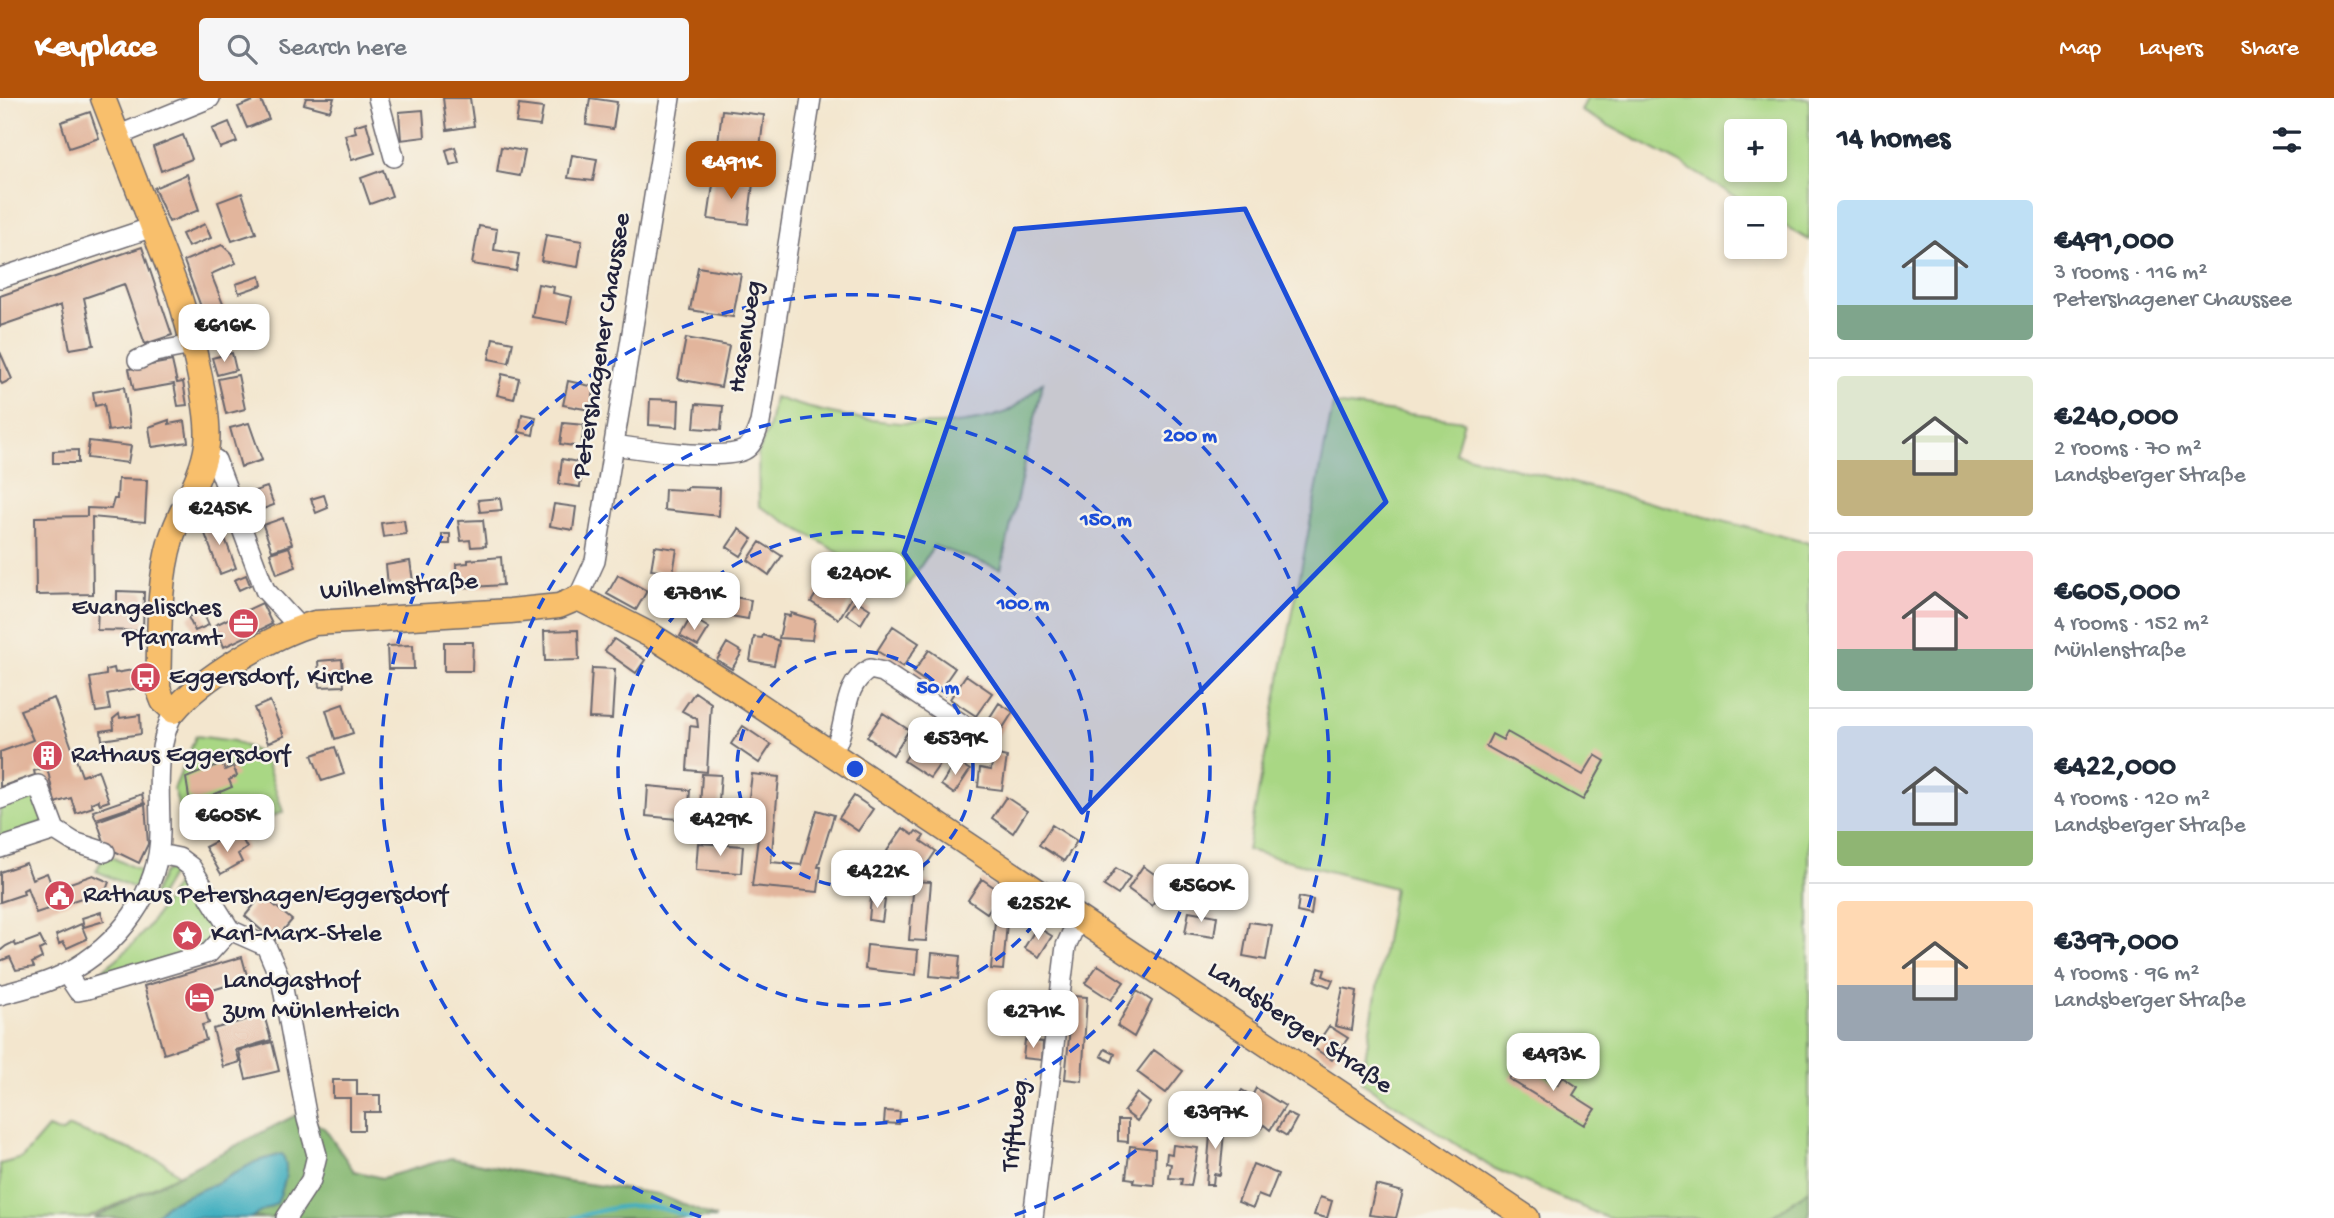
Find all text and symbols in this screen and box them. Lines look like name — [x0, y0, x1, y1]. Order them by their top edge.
search box — [199, 18, 689, 81]
text: Keyplace — [35, 30, 157, 68]
icon: search — [223, 30, 261, 68]
text: Search here — [279, 34, 407, 65]
text: Map — [2059, 35, 2101, 64]
text: Layers — [2139, 35, 2203, 64]
text: Share — [2241, 35, 2299, 64]
map controls — [1724, 119, 1787, 259]
button: + — [1724, 119, 1787, 182]
icon: filters — [2268, 121, 2306, 159]
text: 14 homes — [1837, 123, 1950, 158]
pin: €491K — [682, 141, 780, 201]
text: €491K — [702, 150, 760, 177]
button: − — [1724, 196, 1787, 259]
street label: Petershagener Chaussee — [566, 210, 639, 482]
text: €491,000 — [2054, 225, 2174, 260]
icon: home — [1893, 228, 1977, 312]
text: 3 rooms · 116 m² — [2054, 260, 2207, 287]
street label: Hasenweg — [723, 279, 771, 395]
text: Petershagener Chaussee — [2054, 287, 2292, 314]
pin: €616K — [175, 304, 273, 364]
text: €616K — [195, 313, 253, 340]
text: €240,000 — [2054, 401, 2178, 436]
icon: home — [1893, 404, 1977, 488]
text: 200 m — [1163, 425, 1217, 450]
text: 2 rooms · 70 m² — [2054, 436, 2202, 463]
text: Landsberger Straße — [2054, 463, 2246, 490]
pin: €245K — [170, 488, 268, 547]
text: €245K — [189, 496, 249, 523]
text: 150 m — [1079, 509, 1132, 534]
pin: €240K — [809, 552, 907, 612]
text: €240K — [827, 561, 889, 588]
street label: Wilhelmstraße — [319, 567, 480, 609]
pin: €781K — [645, 573, 743, 632]
text: €605,000 — [2054, 576, 2180, 611]
icon: home — [1893, 579, 1977, 663]
text: €781K — [664, 581, 724, 608]
text: 100 m — [996, 593, 1049, 618]
place label: Evangelisches Pfarramt — [72, 594, 223, 655]
office icon: Evangelisches Pfarramt — [227, 607, 261, 641]
text: 4 rooms · 152 m² — [2054, 611, 2209, 638]
text: Mühlenstraße — [2054, 638, 2186, 665]
bus stop icon: Eggersdorf, Kirche — [129, 661, 163, 695]
place label: Eggersdorf, Kirche — [169, 663, 373, 694]
text: 50 m — [917, 677, 960, 702]
pin: €539K — [906, 718, 1004, 777]
text: €539K — [924, 726, 986, 753]
building icon: Rathaus Eggersdorf — [31, 739, 65, 773]
place label: Rathaus Eggersdorf — [71, 741, 292, 772]
text: €422,000 — [2054, 751, 2176, 786]
icon: home — [1893, 754, 1977, 838]
centre of rings — [843, 757, 867, 781]
text: 4 rooms · 120 m² — [2054, 786, 2210, 813]
pin: €605K — [178, 794, 276, 854]
pin: €429K — [671, 798, 769, 858]
text: €605K — [195, 803, 259, 830]
text: €429K — [690, 807, 750, 834]
text: Landsberger Straße — [2054, 813, 2246, 840]
pin: €422K — [828, 850, 926, 910]
text: €422K — [847, 859, 907, 886]
pin: €560K — [1152, 864, 1250, 924]
text: €560K — [1169, 873, 1233, 900]
public building icon: Rathaus Petershagen/Eggersdorf — [43, 879, 77, 913]
place label: Rathaus Petershagen/Eggersdorf — [83, 881, 450, 912]
pin: €252K — [989, 882, 1087, 942]
text: €252K — [1007, 891, 1069, 918]
place icon: Karl-Marx-Stele — [171, 918, 205, 952]
place label: Karl-Marx-Stele — [211, 920, 382, 951]
text: €397,000 — [2054, 926, 2179, 961]
icon: home — [1893, 929, 1977, 1013]
street label: Landsberger Straße — [1201, 956, 1398, 1103]
text: 4 rooms · 96 m² — [2054, 961, 2199, 988]
place label: Landgasthof zum Mühlenteich — [223, 967, 399, 1028]
hotel icon: Landgasthof zum Mühlenteich — [183, 980, 217, 1014]
text: Landsberger Straße — [2054, 988, 2246, 1015]
pin: €271K — [984, 990, 1082, 1050]
text: €271K — [1004, 999, 1062, 1026]
pin: €493K — [1504, 1034, 1602, 1093]
text: €493K — [1523, 1042, 1583, 1069]
street label: Triftweg — [996, 1079, 1038, 1175]
pin: €397K — [1166, 1091, 1264, 1151]
text: €397K — [1184, 1100, 1246, 1127]

